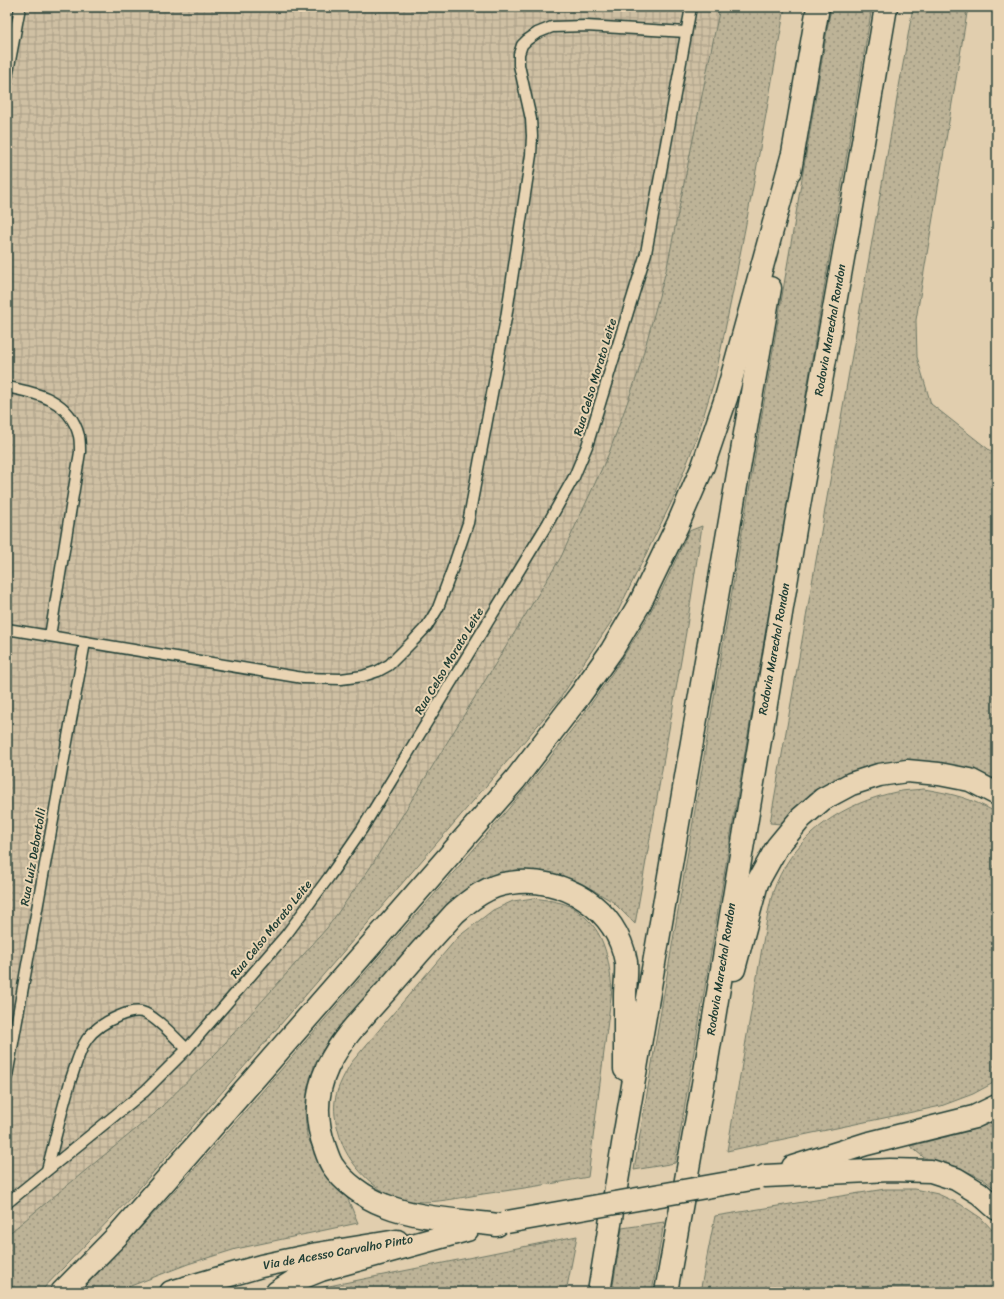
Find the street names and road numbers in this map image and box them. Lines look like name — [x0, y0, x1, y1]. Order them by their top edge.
street label: Rodovia Marechal Rondon — [808, 262, 853, 398]
street label: Rua Celso Morato Leite — [567, 315, 623, 439]
street label: Rodovia Marechal Rondon — [752, 581, 797, 717]
street label: Rua Celso Morato Leite — [408, 603, 490, 719]
street label: Rua Luiz Debortolli — [14, 806, 53, 908]
street label: Rua Celso Morato Leite — [224, 875, 318, 983]
street label: Rodovia Marechal Rondon — [700, 901, 742, 1037]
street label: Via de Acesso Carvalho Pinto — [261, 1228, 415, 1276]

